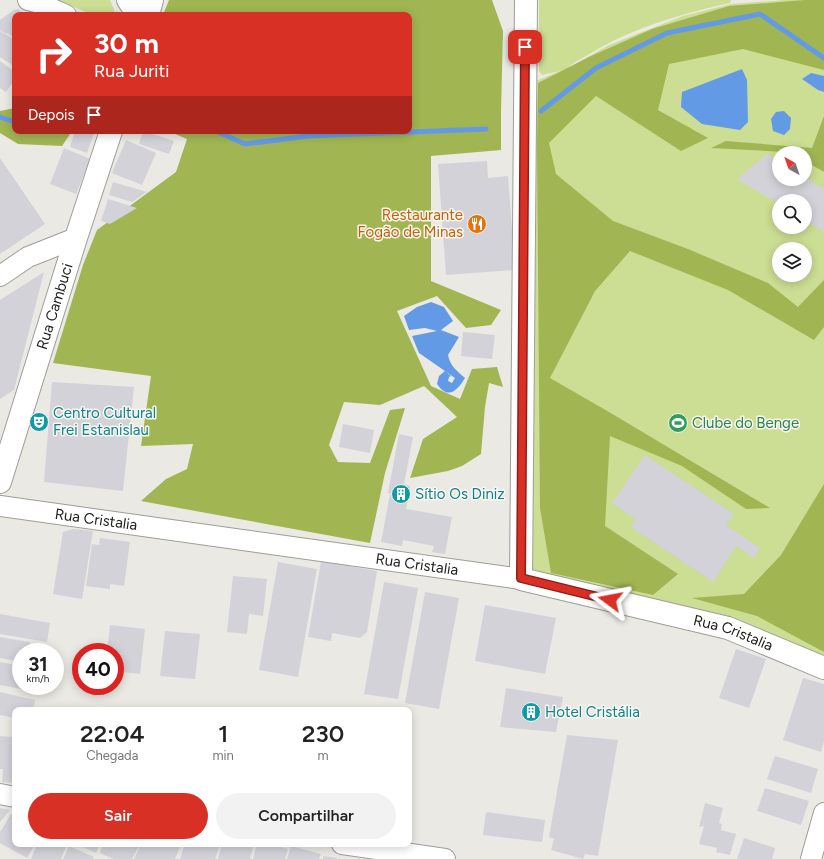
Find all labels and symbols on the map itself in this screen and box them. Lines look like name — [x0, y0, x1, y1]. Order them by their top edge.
pin — [508, 30, 542, 64]
north arrow — [772, 146, 812, 186]
place label: Restaurante Fogão de Minas — [358, 206, 463, 241]
restaurant icon: Restaurante Fogão de Minas — [466, 213, 488, 235]
street label: Rua Cambuci — [33, 261, 77, 352]
place label: Centro Cultural Frei Estanislau — [53, 404, 156, 439]
theatre icon: Centro Cultural Frei Estanislau — [28, 411, 50, 433]
sports icon: Clube do Benge — [667, 412, 689, 434]
place label: Clube do Benge — [692, 414, 799, 432]
building icon: Sítio Os Diniz — [390, 483, 412, 505]
place label: Sítio Os Diniz — [415, 485, 505, 503]
street label: Rua Cristalia — [54, 505, 139, 534]
street label: Rua Cristalia — [374, 550, 459, 579]
position arrow — [589, 579, 631, 621]
street label: Rua Cristalia — [691, 611, 776, 655]
speed limit sign: 40 — [72, 643, 124, 695]
building icon: Hotel Cristália — [520, 701, 542, 723]
place label: Hotel Cristália — [545, 703, 640, 721]

